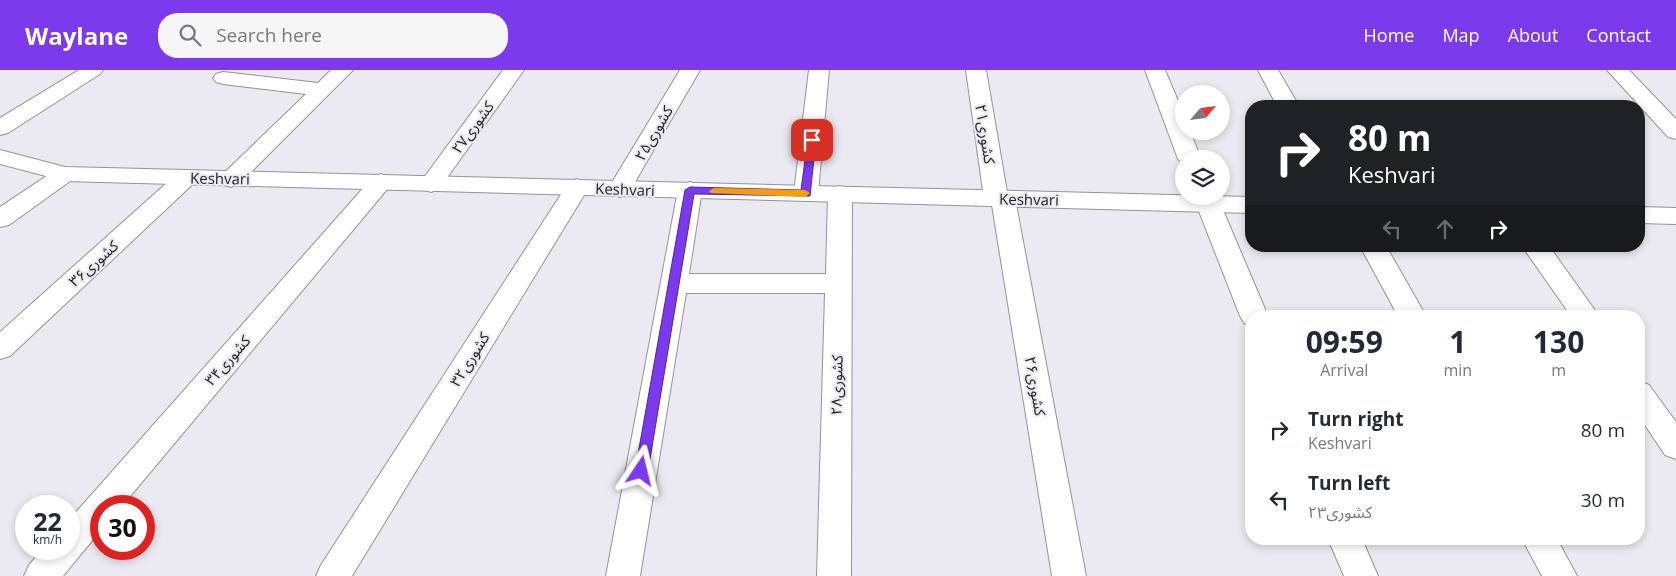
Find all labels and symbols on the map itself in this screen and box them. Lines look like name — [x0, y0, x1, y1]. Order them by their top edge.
north arrow — [1175, 85, 1230, 140]
street label: کشوری۲۷ — [446, 96, 498, 157]
street label: کشوری۲۵ — [629, 101, 677, 164]
street label: ۲۱کشوری — [971, 103, 1001, 166]
pin — [791, 119, 833, 161]
street label: Keshvari — [190, 167, 250, 189]
street label: Keshvari — [595, 178, 655, 200]
street label: Keshvari — [999, 188, 1059, 210]
street label: کشوری۳۶ — [64, 235, 123, 291]
street label: کشوری۳۲ — [445, 328, 494, 390]
street label: کشوری۳۴ — [200, 330, 255, 389]
street label: کشوری۲۸ — [825, 354, 847, 415]
street label: کشوری۲۶ — [1021, 355, 1051, 418]
position arrow — [614, 444, 666, 496]
speed limit sign: 30 — [90, 495, 155, 560]

